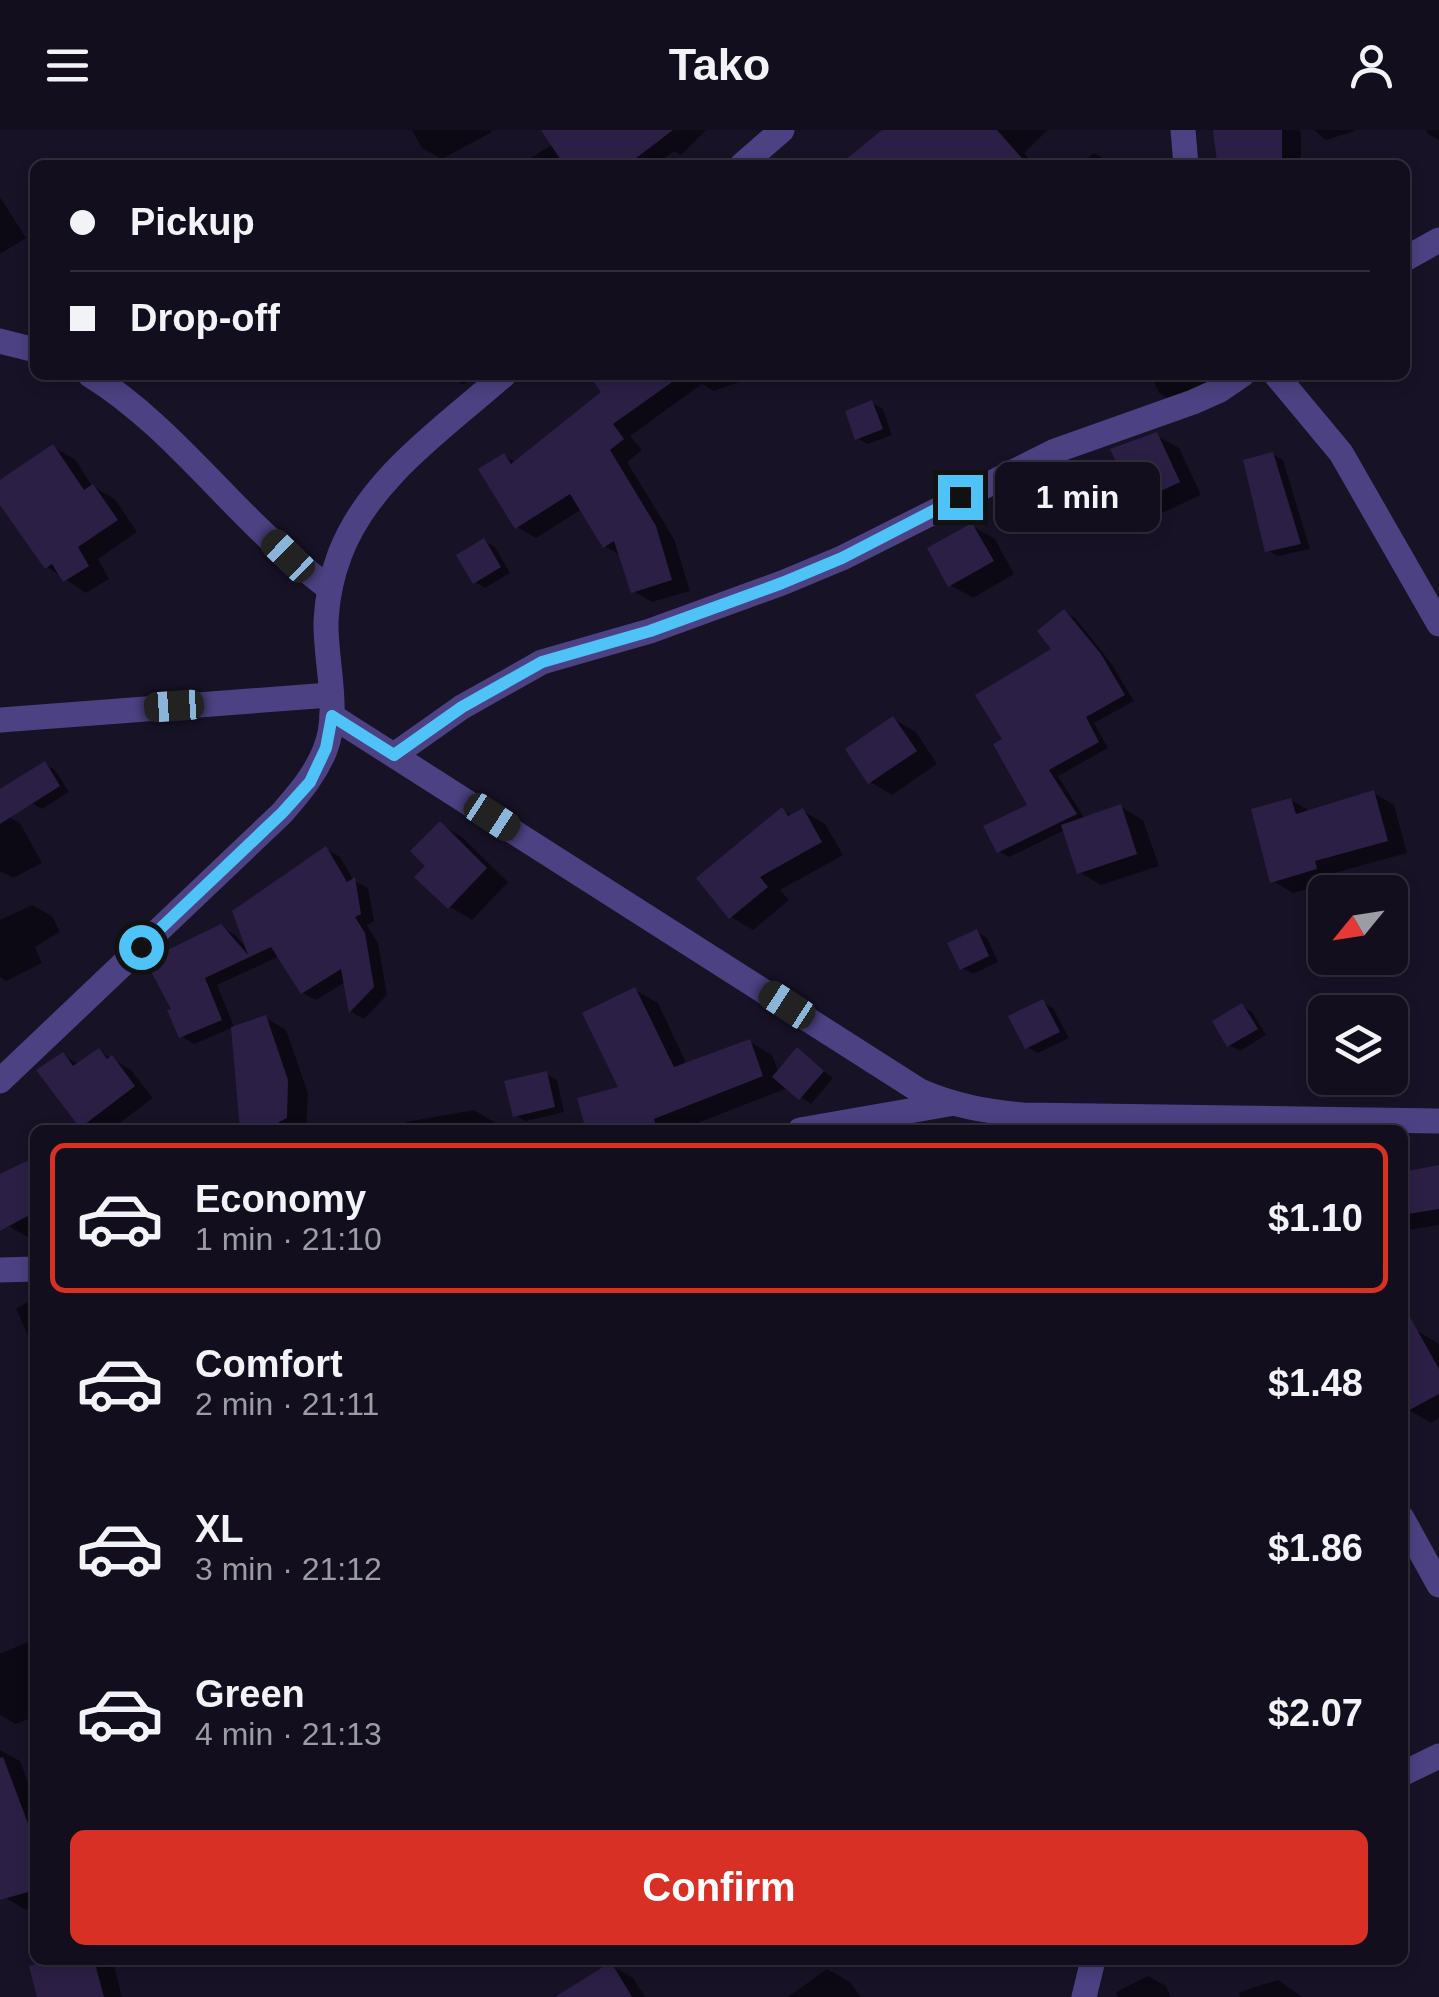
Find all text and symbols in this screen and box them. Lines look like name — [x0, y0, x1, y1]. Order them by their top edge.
icon: menu — [40, 38, 95, 93]
icon: person — [1344, 38, 1399, 93]
text: Tako — [669, 39, 770, 90]
text: Pickup — [130, 201, 255, 243]
text: Drop-off — [130, 297, 280, 339]
callout: 1 min — [995, 462, 1160, 532]
route end — [938, 475, 983, 520]
text: 1 min — [1036, 479, 1119, 515]
car — [256, 524, 320, 588]
car — [143, 689, 205, 723]
car — [459, 788, 525, 846]
north arrow — [1308, 875, 1408, 975]
map controls — [1308, 875, 1408, 1095]
route start — [119, 925, 164, 970]
car — [754, 976, 820, 1034]
button: layers — [1308, 995, 1408, 1095]
icon: car — [75, 1173, 165, 1263]
text: Economy — [195, 1178, 366, 1220]
text: $1.10 — [1268, 1197, 1363, 1239]
text: 1 min · 21:10 — [195, 1221, 382, 1257]
icon: car — [75, 1338, 165, 1428]
text: Comfort — [195, 1343, 343, 1385]
text: $1.48 — [1268, 1362, 1363, 1404]
text: 2 min · 21:11 — [195, 1386, 379, 1422]
icon: car — [75, 1503, 165, 1593]
text: XL — [195, 1508, 244, 1550]
text: $1.86 — [1268, 1527, 1363, 1569]
text: 3 min · 21:12 — [195, 1551, 382, 1587]
icon: car — [75, 1668, 165, 1758]
text: Green — [195, 1673, 305, 1715]
text: $2.07 — [1268, 1692, 1363, 1734]
text: 4 min · 21:13 — [195, 1716, 382, 1752]
button: Confirm — [70, 1830, 1368, 1945]

